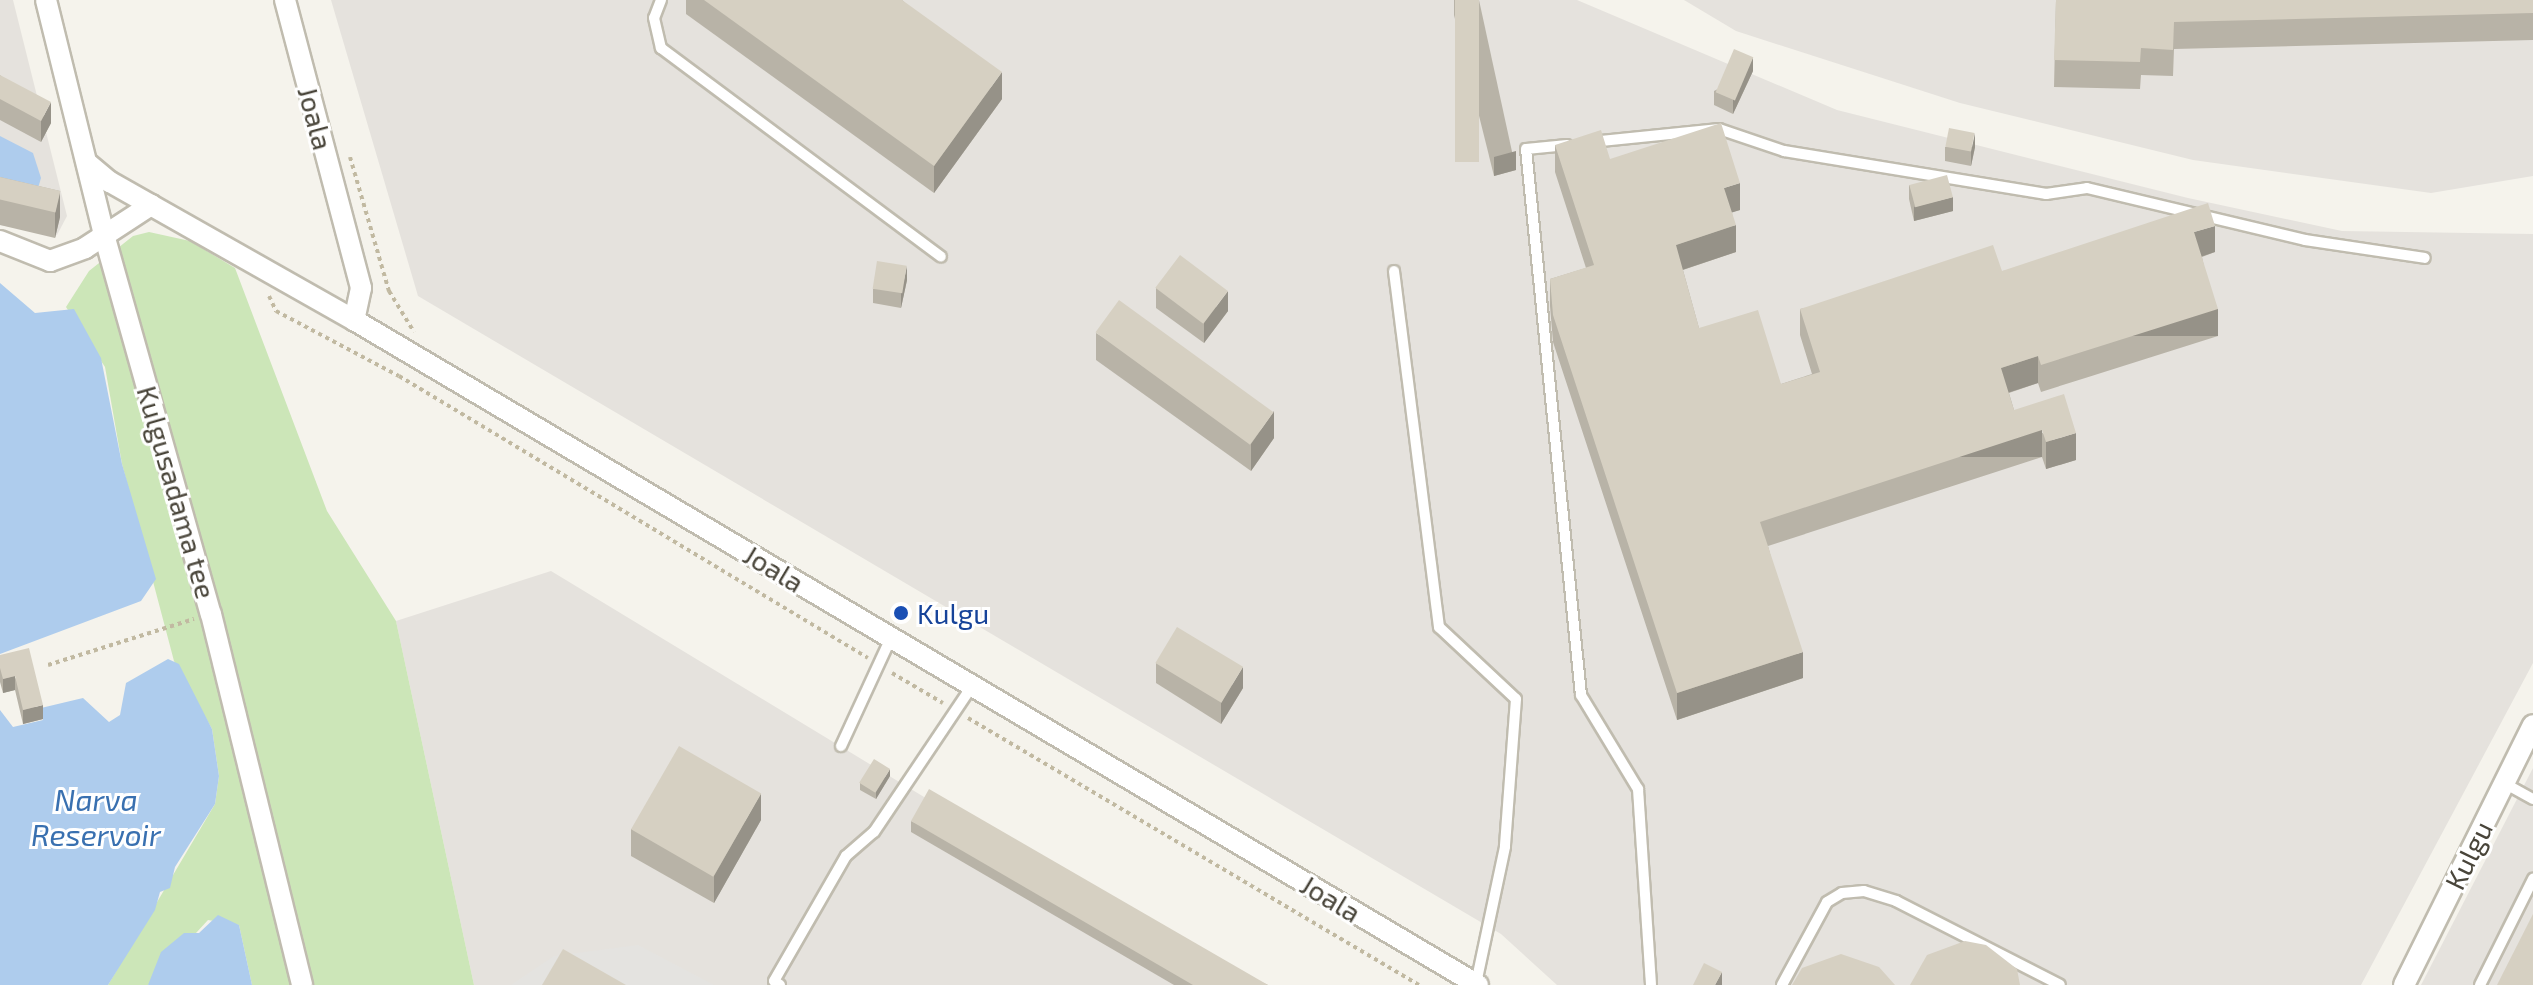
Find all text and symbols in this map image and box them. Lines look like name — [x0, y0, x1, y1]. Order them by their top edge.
street label: Joala — [291, 83, 341, 153]
street label: Kulgusadama tee — [131, 382, 223, 602]
street label: Joala — [738, 537, 810, 599]
place label: Kulgu — [917, 596, 989, 630]
marker: Kulgu — [892, 604, 910, 622]
water label: Narva Reservoir — [31, 781, 161, 852]
street label: Kulgu — [2437, 815, 2499, 895]
street label: Joala — [1295, 867, 1367, 929]

